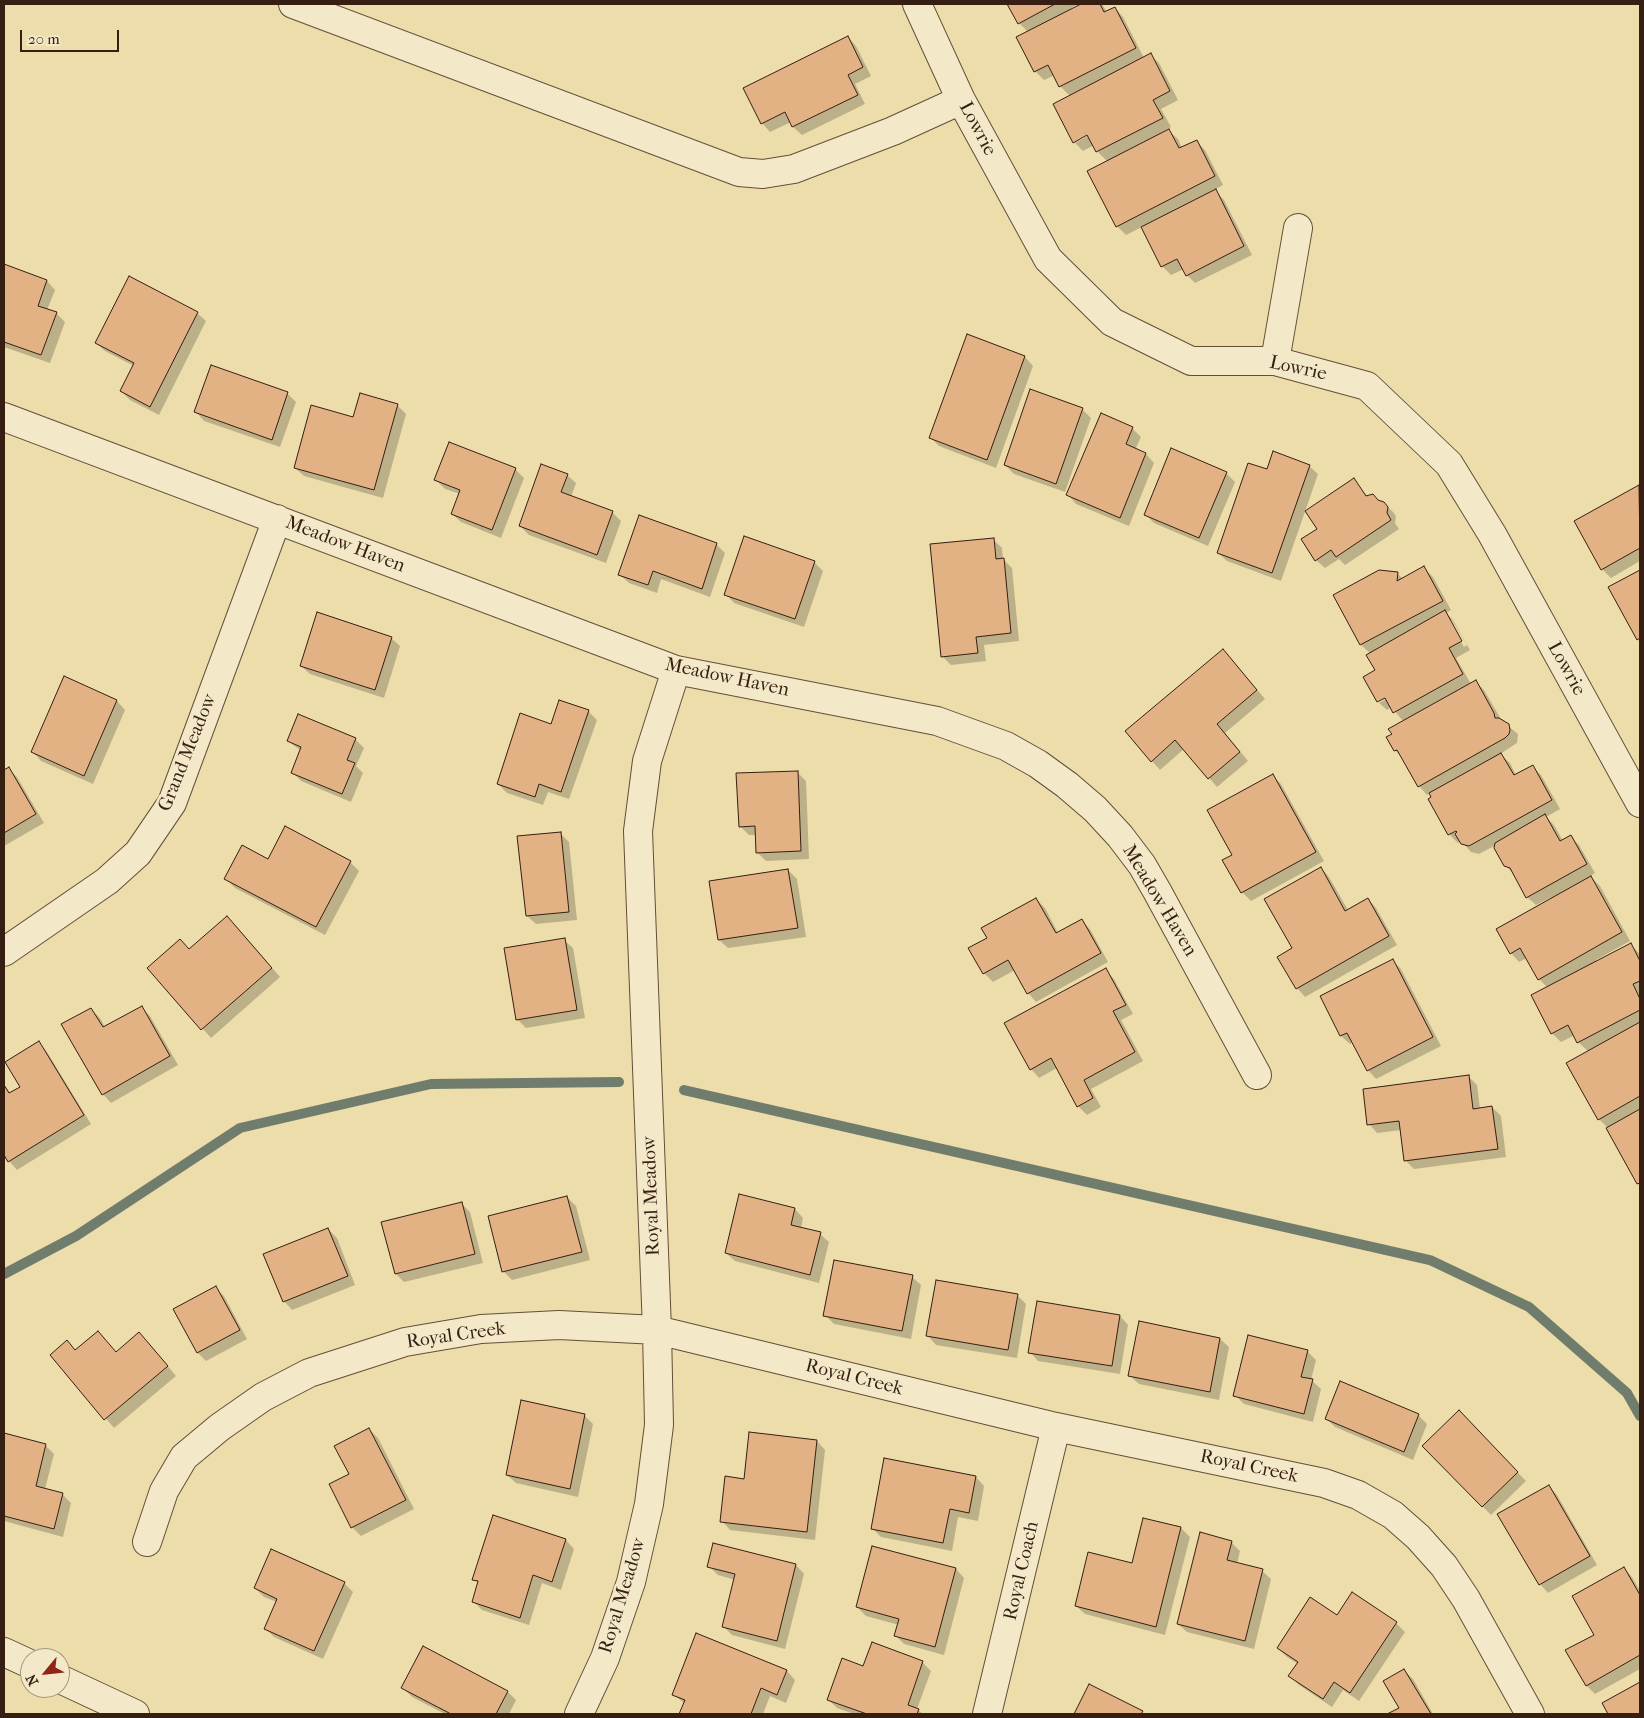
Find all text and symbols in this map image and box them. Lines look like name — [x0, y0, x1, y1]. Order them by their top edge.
scale bar — [22, 20, 121, 52]
text: 20 m — [28, 30, 60, 48]
street label: Lowrie — [953, 98, 1001, 160]
street label: Lowrie — [1267, 352, 1329, 386]
street label: Meadow Haven — [282, 512, 408, 578]
street label: Lowrie — [1542, 638, 1590, 700]
street label: Meadow Haven — [663, 654, 791, 702]
street label: Grand Meadow — [154, 691, 222, 815]
street label: Meadow Haven — [1117, 841, 1201, 961]
street label: Royal Meadow — [639, 1136, 665, 1256]
street label: Royal Creek — [405, 1318, 507, 1354]
street label: Royal Creek — [803, 1355, 905, 1401]
street label: Royal Creek — [1198, 1445, 1300, 1489]
street label: Royal Coach — [1000, 1519, 1044, 1623]
street label: Royal Meadow — [595, 1535, 651, 1657]
north arrow — [20, 1648, 70, 1698]
text: N — [22, 1671, 42, 1688]

